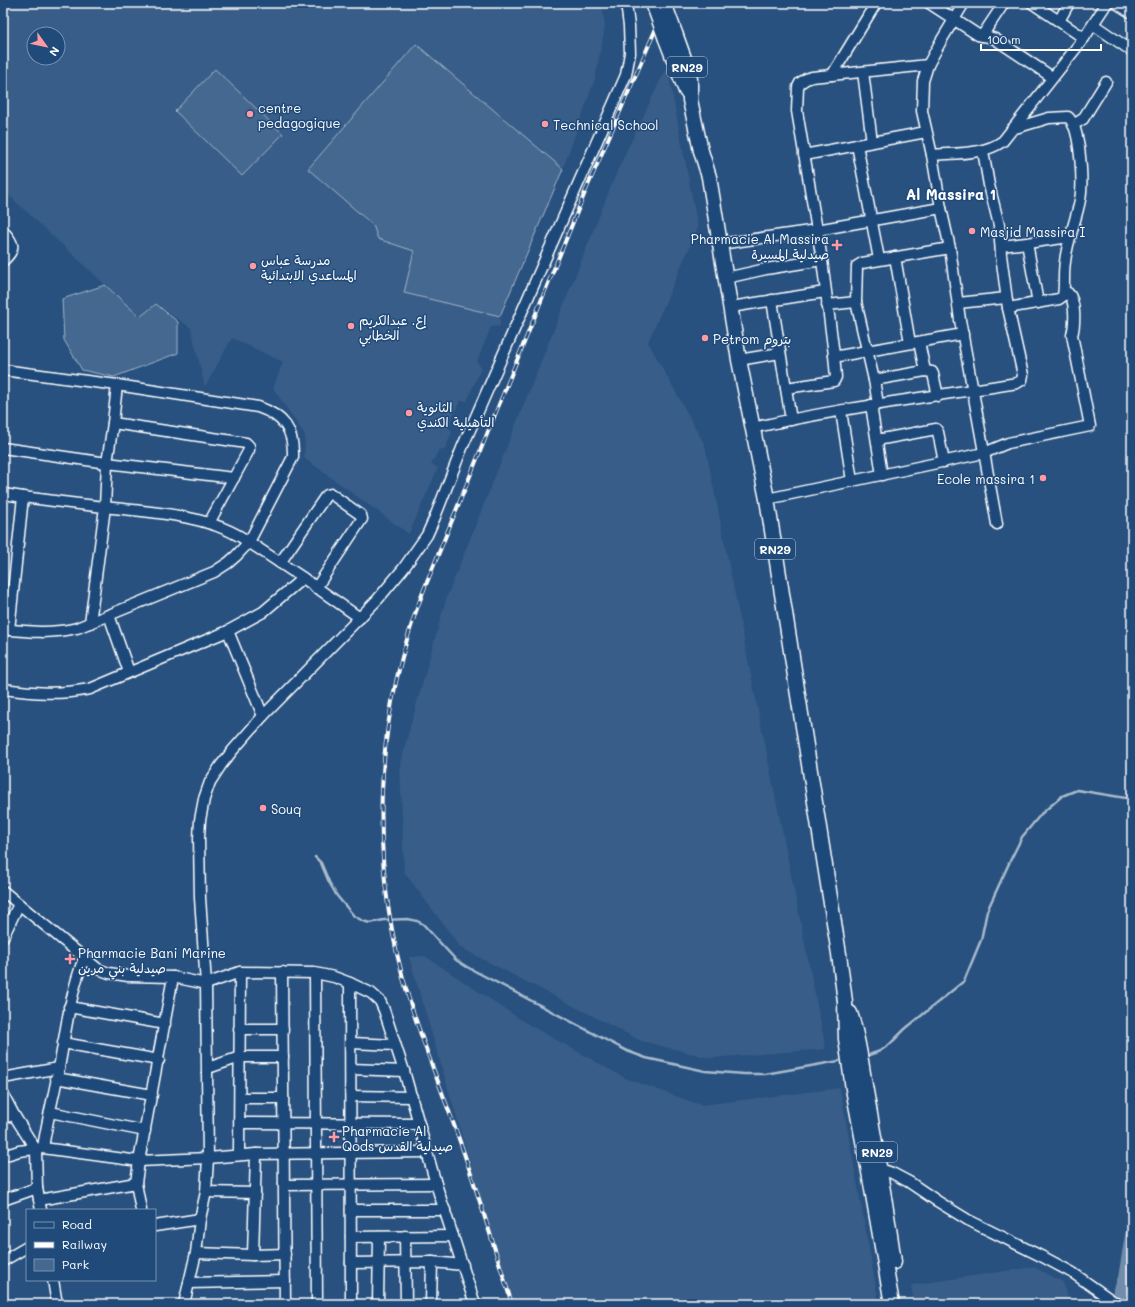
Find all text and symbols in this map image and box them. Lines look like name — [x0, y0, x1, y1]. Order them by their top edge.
north arrow — [26, 26, 66, 66]
scale bar — [981, 26, 1101, 52]
text: 100 m — [987, 31, 1021, 47]
text: N — [46, 44, 63, 59]
road number: RN29 — [667, 57, 707, 77]
place label: centre pedagogique — [258, 99, 341, 131]
marker: centre pedagogique — [245, 109, 255, 119]
place label: Technical School — [553, 116, 659, 133]
marker: Technical School — [540, 119, 550, 129]
district label: Al Massira 1 — [906, 184, 996, 204]
place label: Masjid Massira I — [980, 223, 1085, 240]
marker: Masjid Massira I — [967, 226, 977, 236]
place label: Pharmacie Al Massira صيدلية المسيرة — [691, 230, 829, 263]
marker: Pharmacie Al Massira صيدلية المسيرة — [832, 240, 842, 250]
place label: مدرسة عباس المساعدي الابتدائية — [261, 251, 357, 285]
marker: مدرسة عباس المساعدي الابتدائية — [248, 261, 258, 271]
place label: إع. عبدالكريم الخطابي — [359, 311, 426, 347]
marker: إع. عبدالكريم الخطابي — [346, 321, 356, 331]
place label: Petrom بتروم — [713, 330, 791, 350]
marker: Petrom بتروم — [700, 333, 710, 343]
place label: الثانوية التأهيلية الكندي — [417, 398, 494, 432]
marker: الثانوية التأهيلية الكندي — [404, 408, 414, 418]
place label: Ecole massira 1 — [937, 470, 1035, 487]
marker: Ecole massira 1 — [1038, 473, 1048, 483]
road number: RN29 — [755, 539, 795, 559]
place label: Souq — [271, 800, 301, 817]
marker: Souq — [258, 803, 268, 813]
place label: Pharmacie Bani Marine صيدلية بني مرين — [78, 944, 226, 980]
marker: Pharmacie Bani Marine صيدلية بني مرين — [65, 954, 75, 964]
place label: Pharmacie Al Qods صيدلية القدس — [342, 1122, 453, 1155]
marker: Pharmacie Al Qods صيدلية القدس — [329, 1132, 339, 1142]
road number: RN29 — [857, 1142, 897, 1162]
legend — [26, 1209, 156, 1281]
text: Road — [62, 1216, 92, 1232]
text: Railway — [62, 1236, 107, 1252]
text: Park — [62, 1256, 89, 1272]

